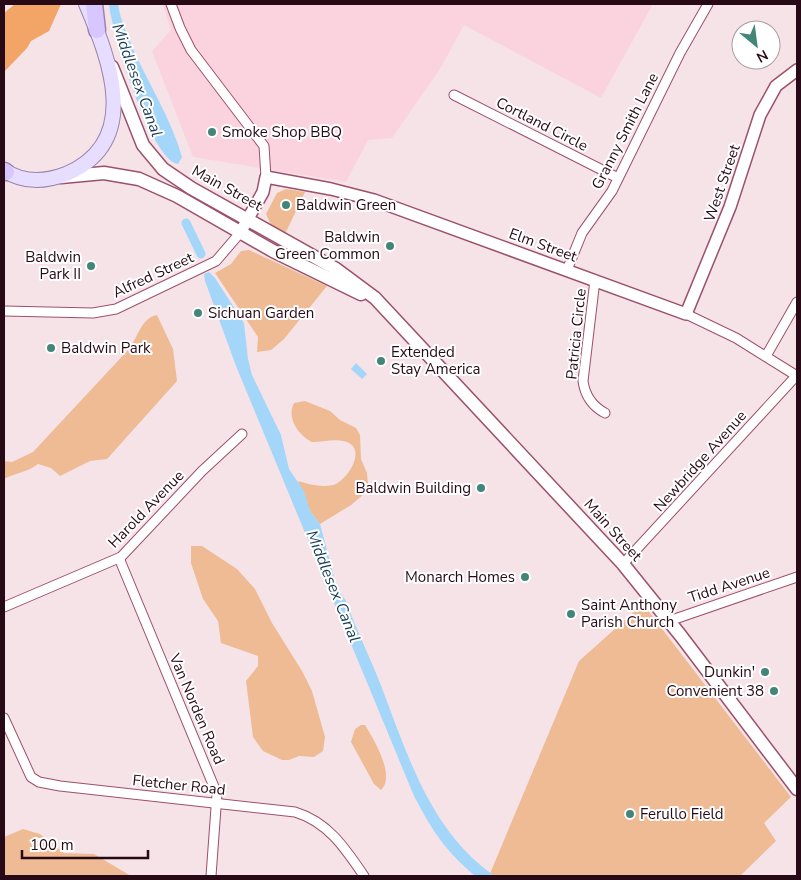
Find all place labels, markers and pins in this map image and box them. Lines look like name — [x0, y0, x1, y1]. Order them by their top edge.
place label: Smoke Shop BBQ — [222, 122, 342, 142]
marker: Smoke Shop BBQ — [206, 126, 218, 138]
place label: Baldwin Green — [296, 195, 396, 215]
marker: Baldwin Green — [280, 199, 292, 211]
place label: Baldwin Green Common — [275, 227, 380, 264]
marker: Baldwin Green Common — [384, 240, 396, 252]
place label: Baldwin Park II — [25, 247, 81, 284]
marker: Baldwin Park II — [85, 260, 97, 272]
place label: Sichuan Garden — [208, 303, 314, 323]
marker: Sichuan Garden — [192, 307, 204, 319]
place label: Baldwin Park — [61, 338, 151, 358]
marker: Baldwin Park — [45, 342, 57, 354]
place label: Extended Stay America — [391, 342, 480, 379]
marker: Extended Stay America — [375, 355, 387, 367]
place label: Baldwin Building — [355, 478, 471, 498]
marker: Baldwin Building — [475, 482, 487, 494]
place label: Monarch Homes — [405, 567, 515, 587]
marker: Monarch Homes — [519, 571, 531, 583]
place label: Saint Anthony Parish Church — [581, 595, 677, 632]
marker: Saint Anthony Parish Church — [565, 608, 577, 620]
place label: Dunkin' — [704, 662, 755, 682]
marker: Dunkin' — [759, 666, 771, 678]
place label: Convenient 38 — [666, 681, 764, 701]
marker: Convenient 38 — [768, 685, 780, 697]
place label: Ferullo Field — [640, 804, 724, 824]
marker: Ferullo Field — [624, 808, 636, 820]

